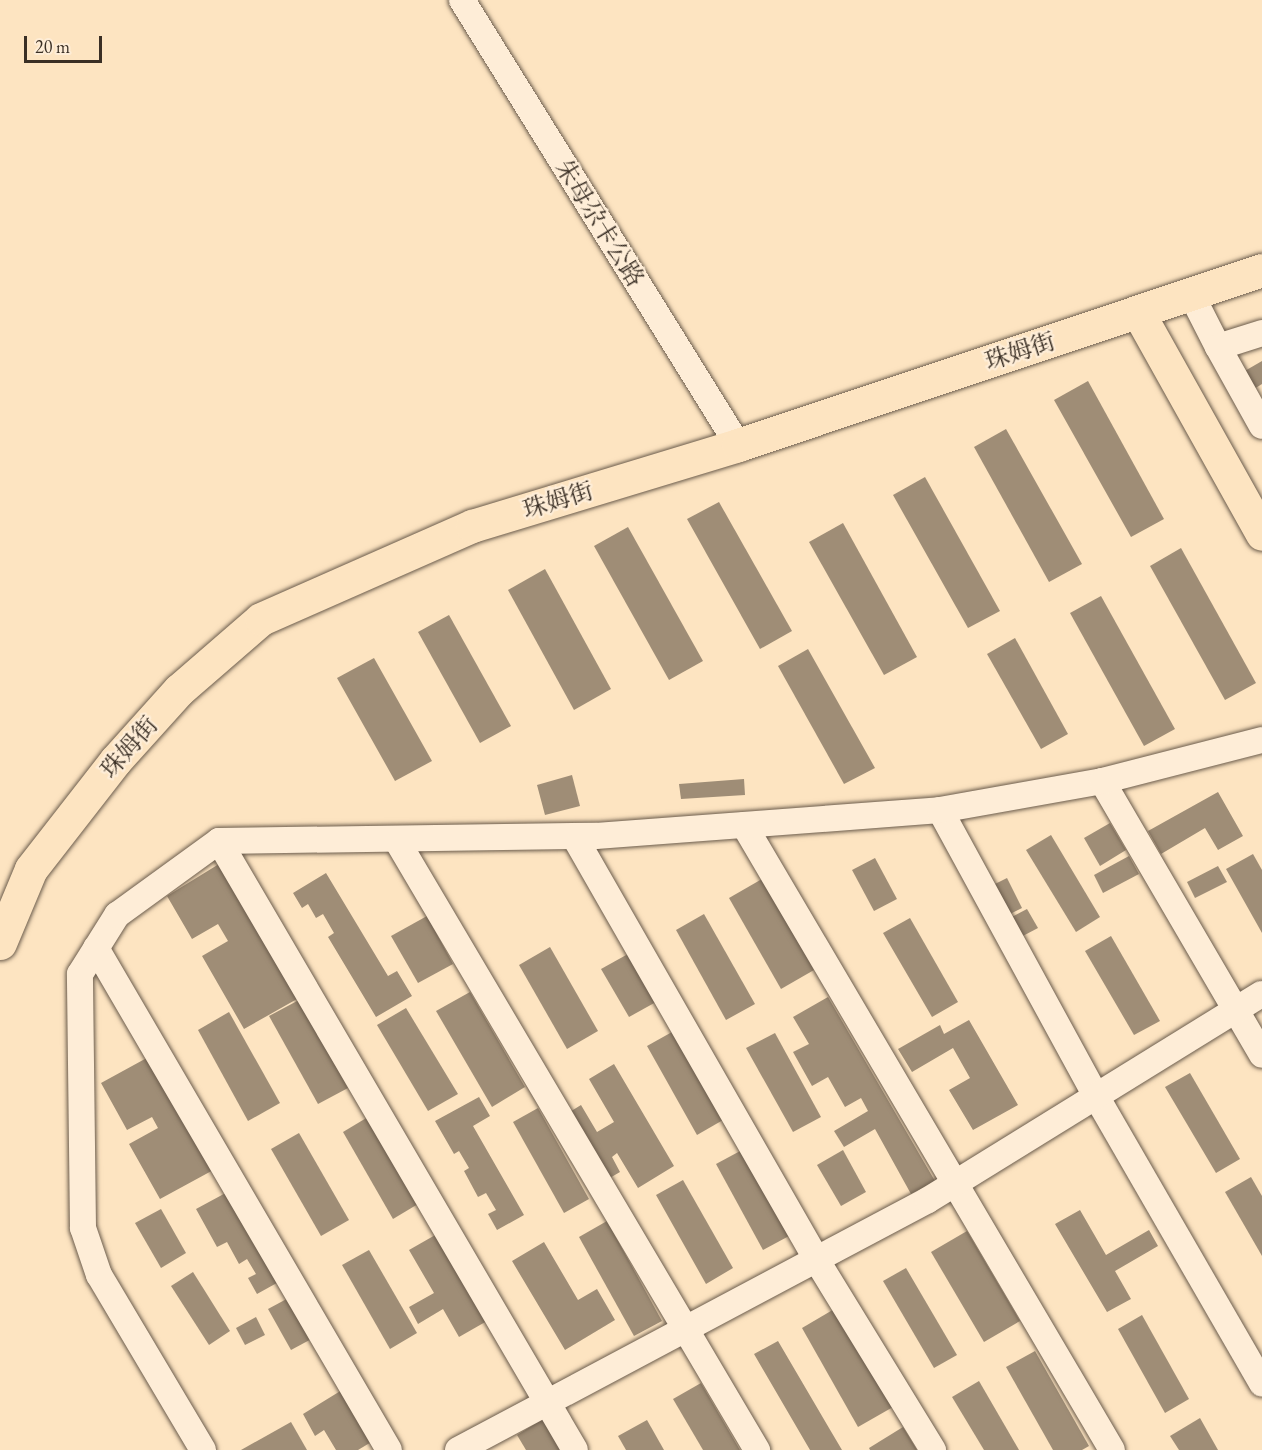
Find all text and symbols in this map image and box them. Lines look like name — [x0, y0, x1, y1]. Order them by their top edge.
scale bar — [27, 24, 105, 62]
text: 20 m — [35, 35, 70, 58]
street label: 朱母尕卡公路 — [550, 154, 650, 292]
street label: 珠姆街 — [981, 326, 1059, 376]
street label: 珠姆街 — [519, 476, 597, 524]
street label: 珠姆街 — [95, 710, 163, 784]

